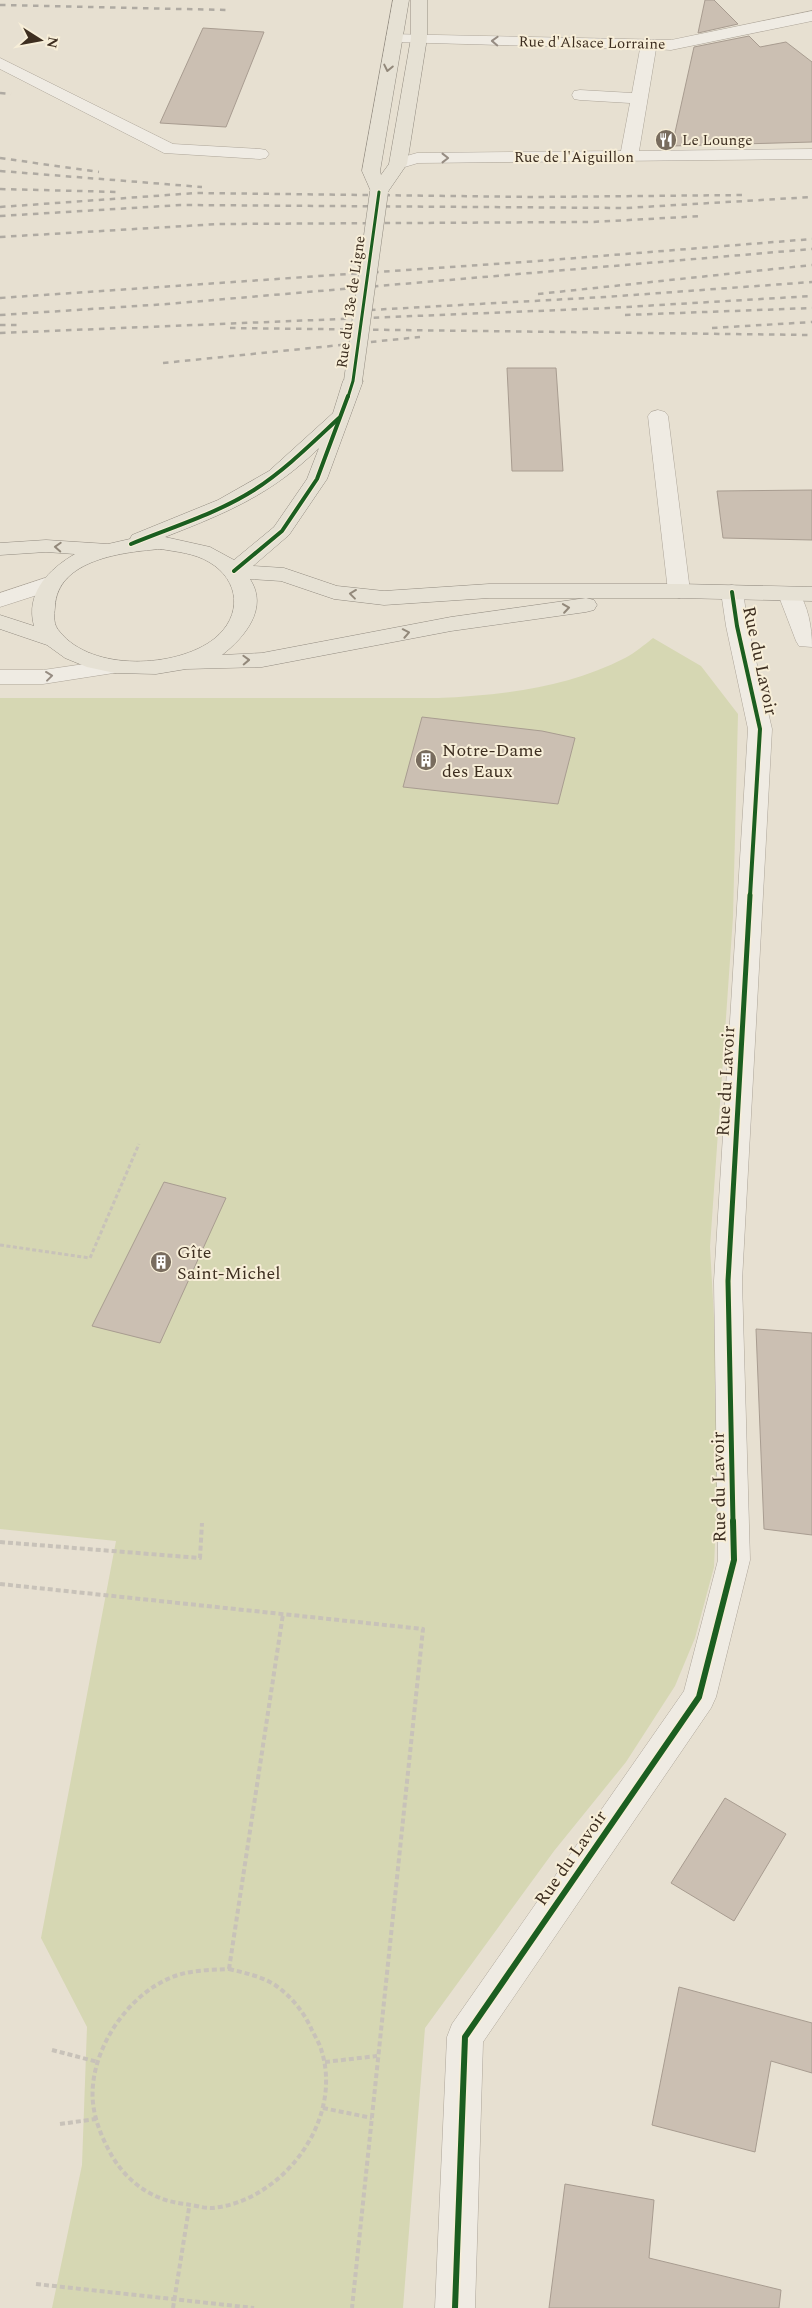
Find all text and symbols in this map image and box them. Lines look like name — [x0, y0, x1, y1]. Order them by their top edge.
north arrow — [15, 15, 65, 65]
street label: Rue d'Alsace Lorraine — [518, 30, 666, 56]
text: N — [41, 35, 64, 50]
one-way arrow — [491, 35, 499, 46]
one-way arrow — [383, 63, 394, 72]
restaurant icon: Le Lounge — [654, 128, 678, 152]
place label: Le Lounge — [682, 129, 752, 152]
street label: Rue de l'Aiguillon — [514, 146, 634, 169]
one-way arrow — [442, 153, 450, 163]
street label: Rue du 13e de Ligne — [330, 234, 372, 370]
one-way arrow — [54, 541, 62, 552]
one-way arrow — [349, 589, 357, 600]
one-way arrow — [562, 603, 570, 613]
street label: Rue du Lavoir — [735, 604, 785, 718]
one-way arrow — [401, 629, 410, 639]
one-way arrow — [242, 655, 250, 666]
one-way arrow — [45, 671, 53, 682]
place label: Notre-Dame des Eaux — [442, 737, 542, 785]
building icon: Notre-Dame des Eaux — [414, 748, 438, 772]
street label: Rue du Lavoir — [710, 1025, 742, 1137]
place label: Gîte Saint-Michel — [177, 1239, 281, 1287]
building icon: Gîte Saint-Michel — [149, 1250, 173, 1274]
street label: Rue du Lavoir — [705, 1431, 733, 1543]
street label: Rue du Lavoir — [528, 1805, 614, 1911]

